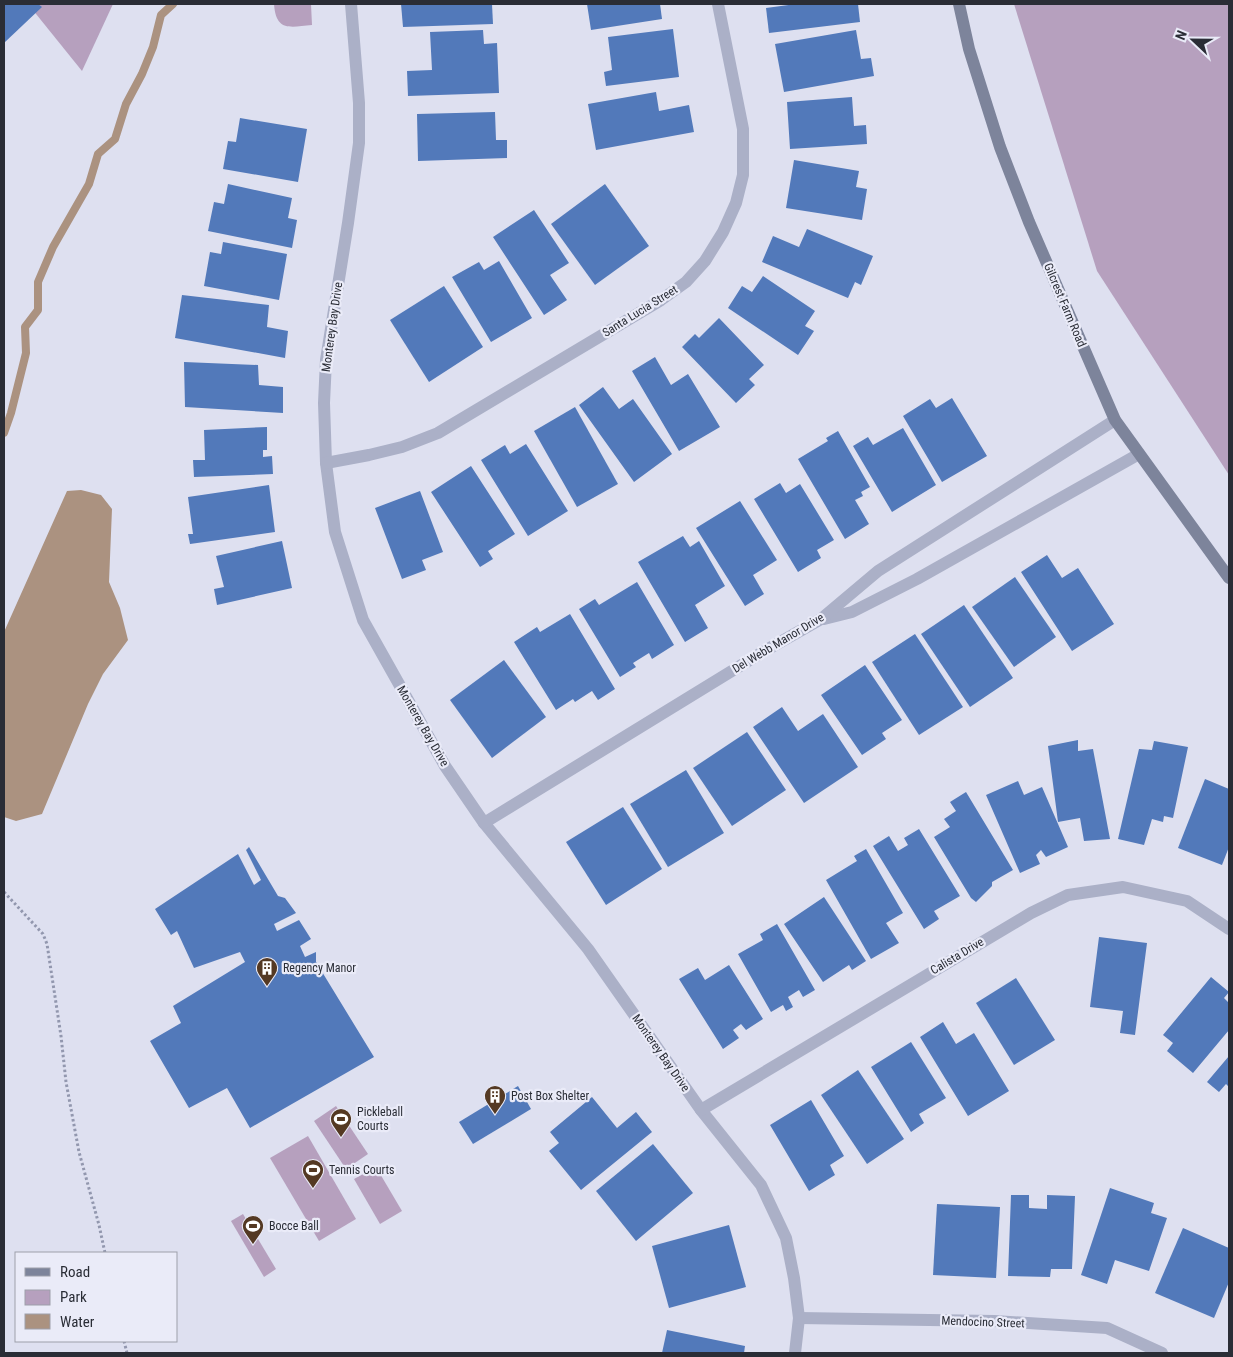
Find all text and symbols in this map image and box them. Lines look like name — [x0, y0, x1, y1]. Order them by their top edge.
north arrow — [1168, 15, 1218, 65]
text: N — [1172, 28, 1190, 42]
street label: Gilcrest Farm Road — [1041, 261, 1089, 349]
street label: Monterey Bay Drive — [319, 281, 345, 373]
street label: Santa Lucia Street — [600, 282, 681, 340]
street label: Del Webb Manor Drive — [730, 610, 827, 676]
street label: Monterey Bay Drive — [394, 683, 452, 769]
street label: Calista Drive — [928, 934, 986, 977]
building icon: Regency Manor — [255, 956, 279, 987]
place label: Regency Manor — [283, 961, 356, 975]
street label: Monterey Bay Drive — [629, 1012, 693, 1095]
building icon: Post Box Shelter — [483, 1084, 507, 1115]
place label: Post Box Shelter — [511, 1089, 589, 1103]
place label: Pickleball Courts — [357, 1105, 403, 1133]
sports icon: Pickleball Courts — [329, 1107, 353, 1138]
sports icon: Tennis Courts — [301, 1158, 325, 1189]
place label: Tennis Courts — [329, 1163, 395, 1177]
sports icon: Bocce Ball — [241, 1214, 265, 1245]
place label: Bocce Ball — [269, 1219, 319, 1233]
legend — [15, 1252, 178, 1342]
text: Road — [60, 1263, 90, 1281]
text: Park — [60, 1288, 87, 1306]
text: Water — [60, 1313, 95, 1331]
street label: Mendocino Street — [941, 1314, 1025, 1330]

